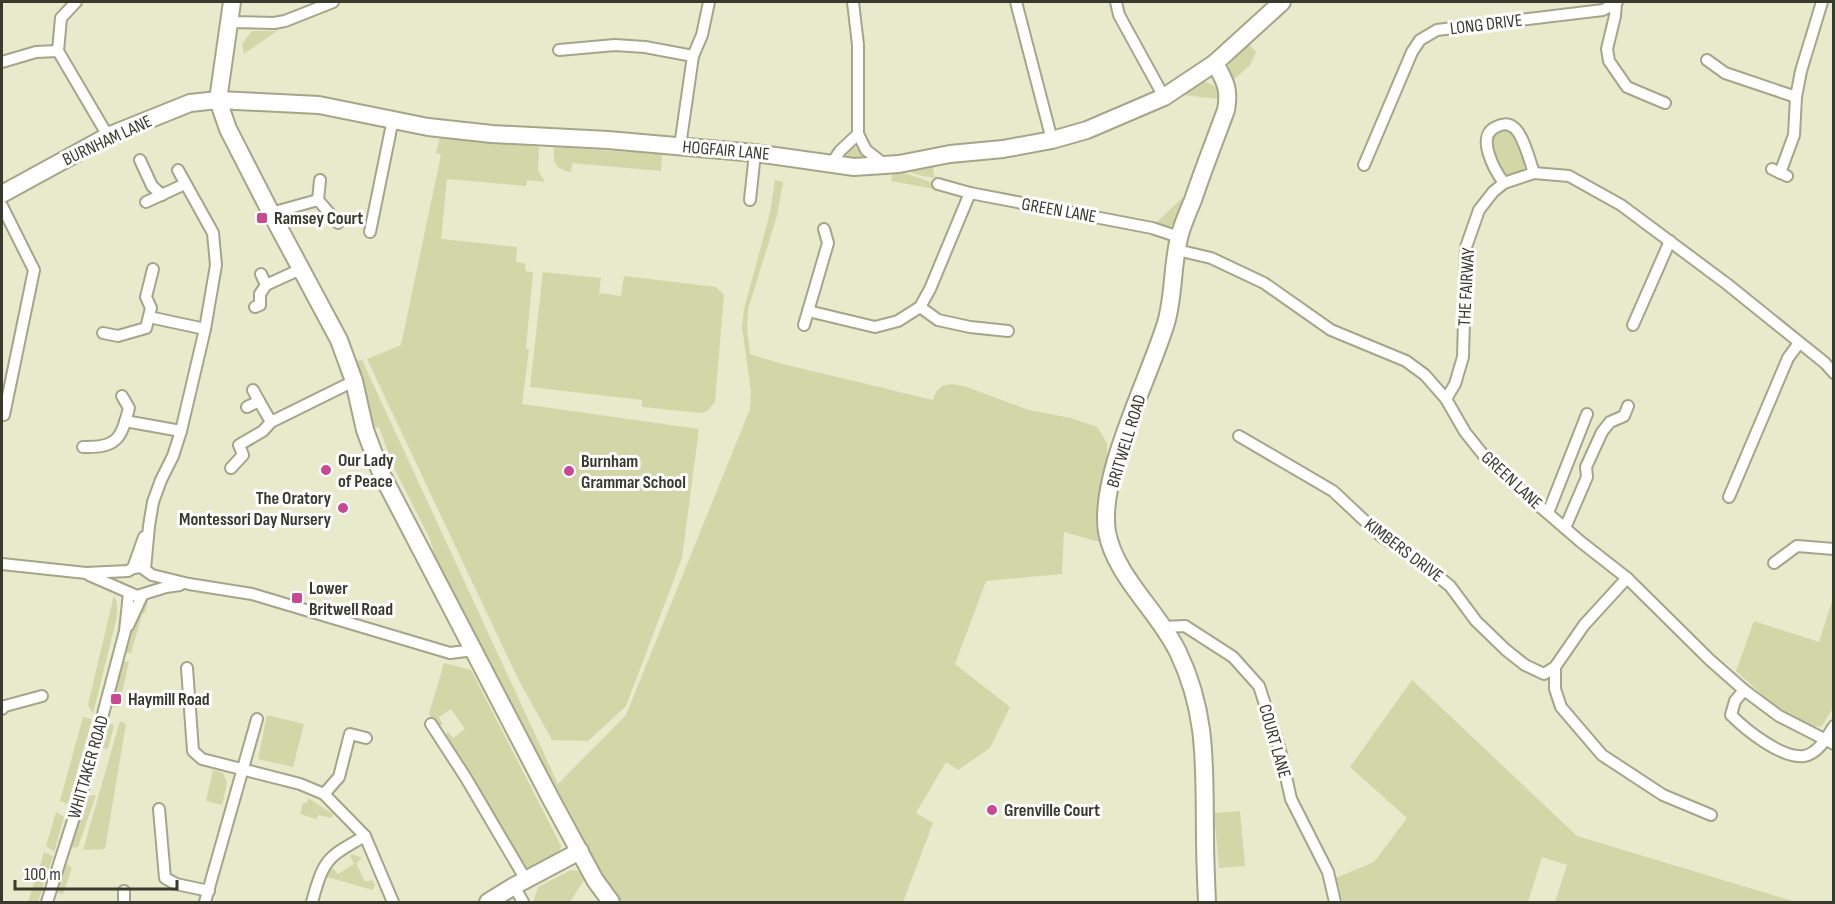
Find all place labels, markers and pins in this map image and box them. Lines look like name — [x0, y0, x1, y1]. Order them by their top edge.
place label: Ramsey Court — [274, 208, 363, 229]
marker: Ramsey Court — [255, 211, 269, 225]
place label: Our Lady of Peace — [338, 450, 394, 492]
place label: Burnham Grammar School — [581, 451, 686, 493]
marker: Our Lady of Peace — [319, 463, 333, 477]
marker: Burnham Grammar School — [562, 464, 576, 478]
place label: The Oratory Montessori Day Nursery — [179, 488, 332, 530]
marker: The Oratory Montessori Day Nursery — [336, 501, 350, 515]
place label: Lower Britwell Road — [309, 578, 393, 620]
marker: Lower Britwell Road — [290, 591, 304, 605]
place label: Haymill Road — [128, 689, 210, 710]
marker: Haymill Road — [109, 692, 123, 706]
place label: Grenville Court — [1004, 800, 1100, 821]
marker: Grenville Court — [985, 803, 999, 817]

